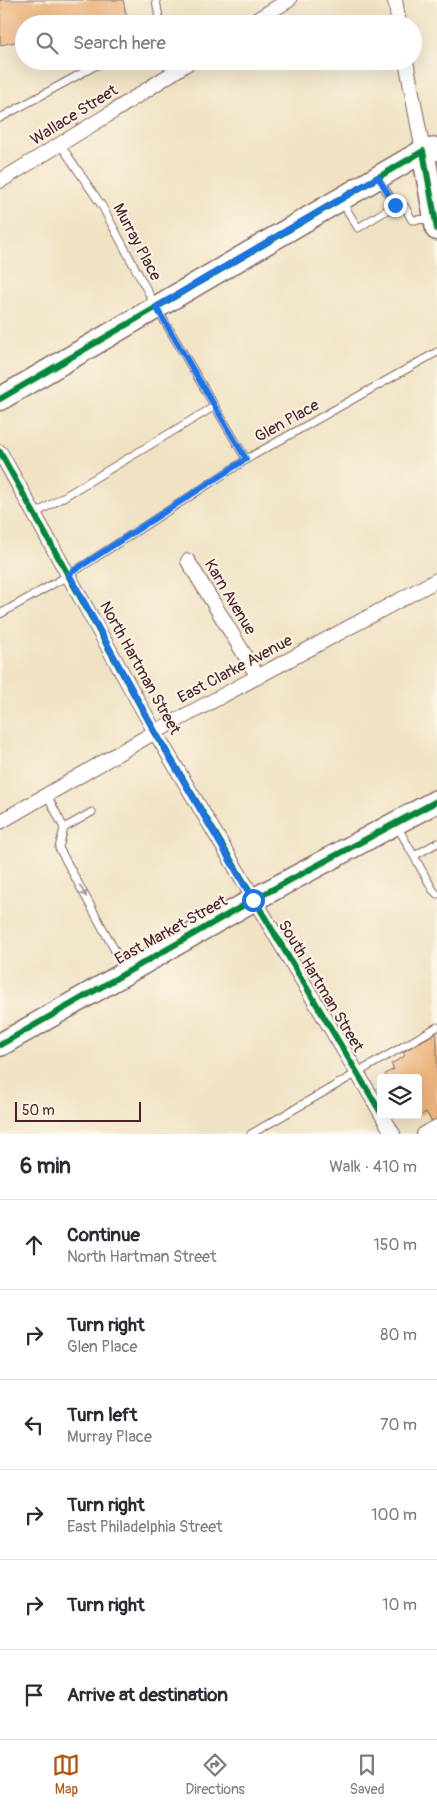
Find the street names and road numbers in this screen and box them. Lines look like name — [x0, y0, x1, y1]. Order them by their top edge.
street label: Wallace Street — [27, 80, 122, 150]
street label: Murray Place — [108, 200, 166, 284]
street label: Glen Place — [251, 395, 323, 447]
street label: Karn Avenue — [200, 556, 260, 638]
street label: North Hartman Street — [95, 598, 185, 739]
street label: East Clarke Avenue — [174, 630, 296, 708]
street label: East Market Street — [111, 891, 231, 969]
street label: South Hartman Street — [274, 916, 369, 1056]

